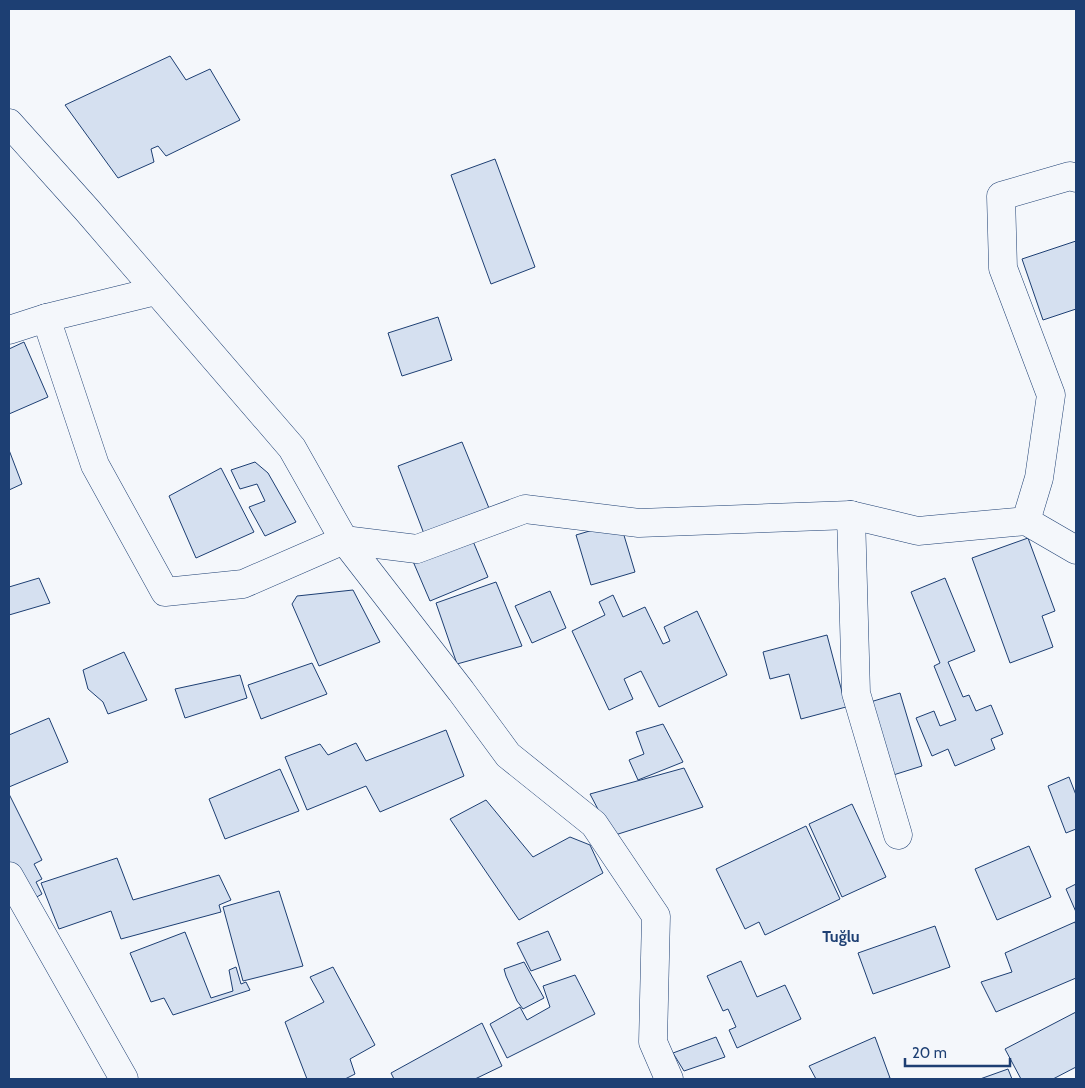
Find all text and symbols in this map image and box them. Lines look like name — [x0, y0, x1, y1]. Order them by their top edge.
district label: Tuğlu — [822, 927, 860, 946]
scale bar — [905, 1036, 1010, 1068]
text: 20 m — [912, 1044, 947, 1062]

